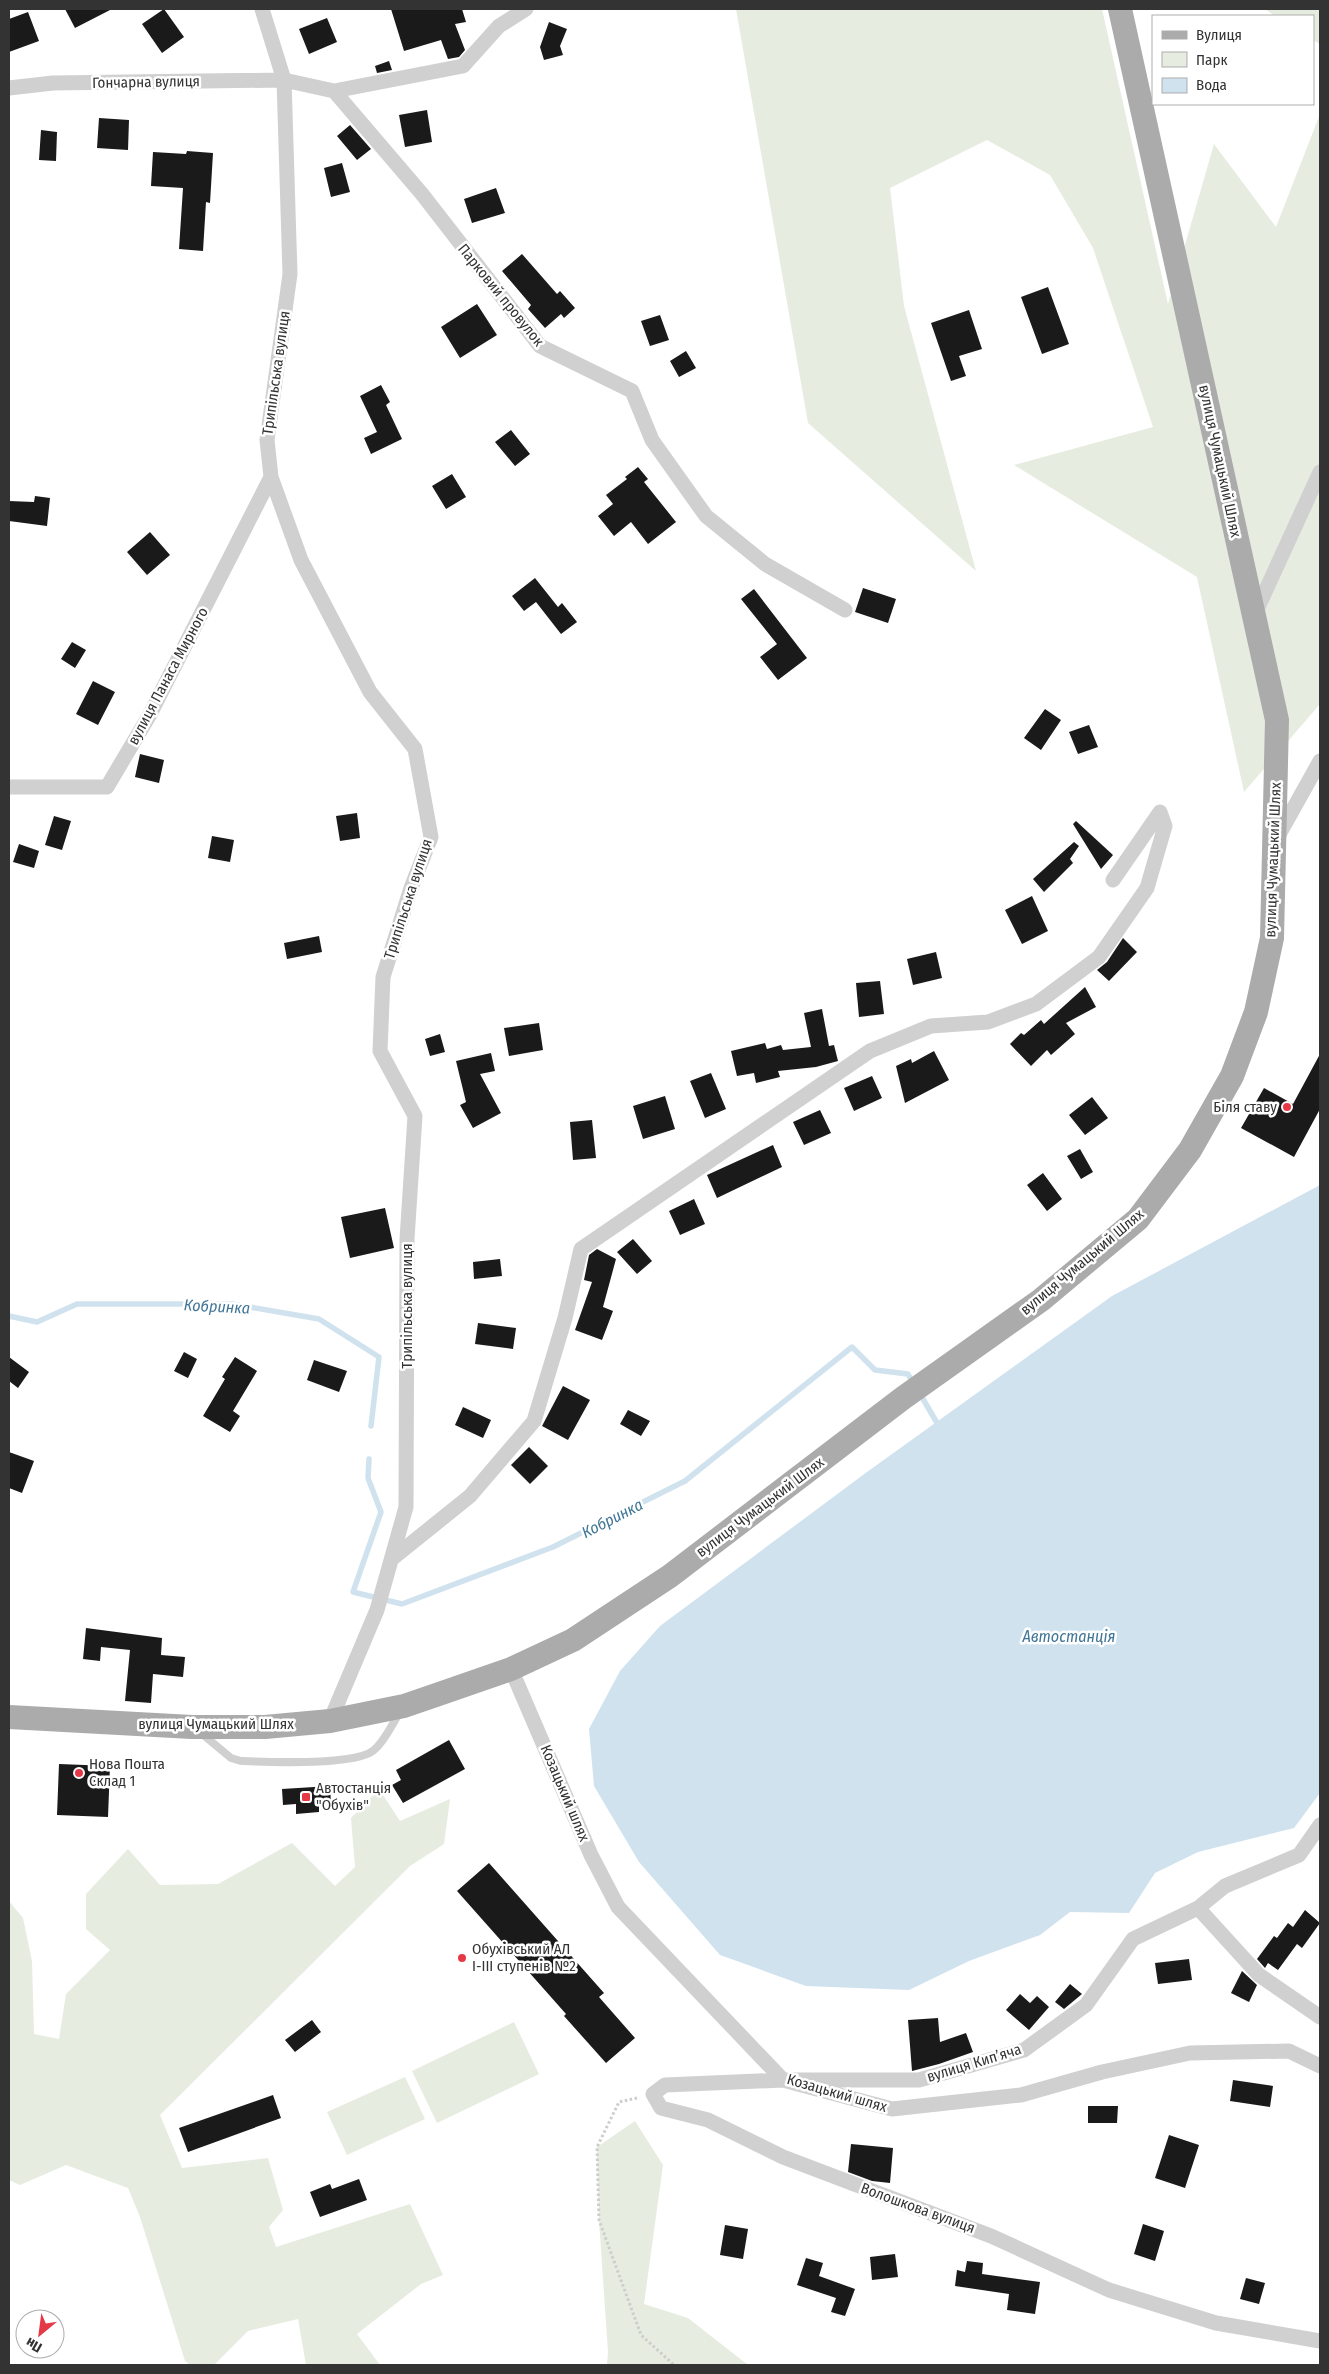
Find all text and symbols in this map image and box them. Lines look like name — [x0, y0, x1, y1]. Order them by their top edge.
legend — [1152, 15, 1314, 105]
text: Вулиця — [1196, 26, 1242, 44]
text: Парк — [1196, 51, 1227, 69]
street label: Гончарна вулиця — [92, 72, 200, 92]
text: Вода — [1196, 76, 1227, 94]
street label: Парковий провулок — [454, 240, 548, 350]
street label: Трипільська вулиця — [258, 310, 294, 436]
street label: вулиця Чумацький Шлях — [1195, 383, 1245, 539]
street label: вулиця Панаса Мирного — [124, 604, 212, 748]
street label: вулиця Чумацький Шлях — [1261, 782, 1285, 938]
street label: Трипільська вулиця — [380, 837, 436, 961]
place label: Біля ставу — [1213, 1098, 1277, 1116]
marker: Біля ставу — [1281, 1101, 1293, 1113]
street label: вулиця Чумацький Шлях — [1017, 1205, 1148, 1319]
street label: Трипільська вулиця — [398, 1243, 416, 1369]
water label: Кобринка — [183, 1295, 251, 1318]
street label: вулиця Чумацький Шлях — [692, 1453, 828, 1561]
water label: Кобринка — [578, 1495, 646, 1542]
water label: Автостанція — [1022, 1627, 1116, 1646]
street label: вулиця Чумацький Шлях — [138, 1715, 294, 1733]
street label: Козацький шлях — [537, 1742, 594, 1844]
place label: Нова Пошта Склад 1 — [89, 1755, 165, 1790]
marker: Нова Пошта Склад 1 — [73, 1767, 85, 1779]
place label: Автостанція "Обухів" — [316, 1779, 391, 1814]
marker: Автостанція "Обухів" — [300, 1791, 312, 1803]
place label: Обухівський АЛ І-ІІІ ступенів №2 — [472, 1940, 576, 1975]
marker: Обухівський АЛ І-ІІІ ступенів №2 — [456, 1952, 468, 1964]
street label: вулиця Кипʼяча — [925, 2040, 1023, 2086]
street label: Козацький шлях — [785, 2070, 889, 2116]
street label: Волошкова вулиця — [858, 2179, 978, 2237]
north arrow — [15, 2309, 65, 2359]
text: Пн — [23, 2334, 45, 2356]

